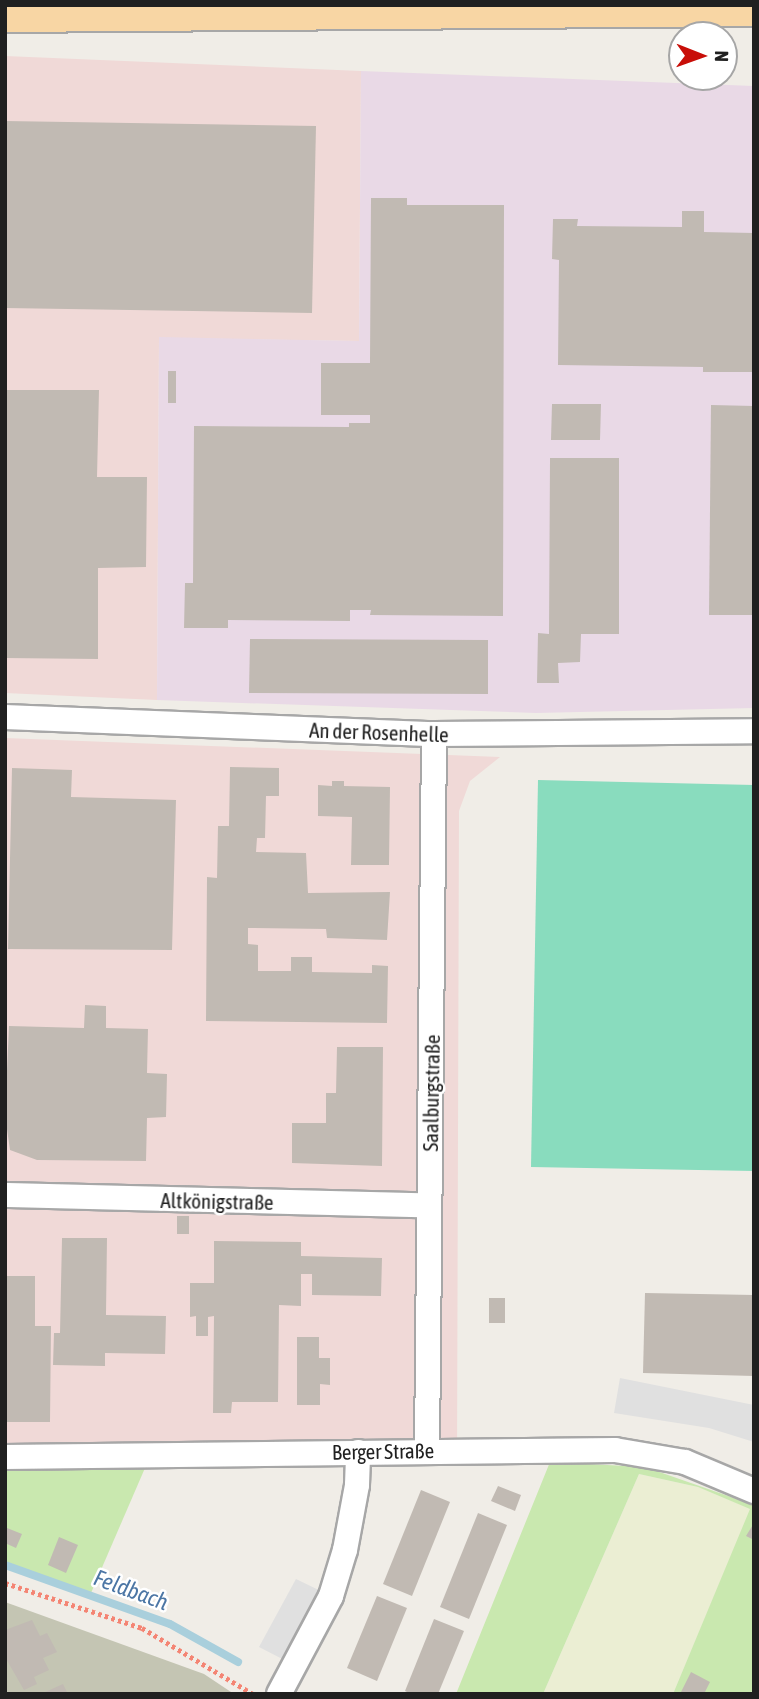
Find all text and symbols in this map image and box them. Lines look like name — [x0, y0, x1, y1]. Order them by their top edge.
north arrow — [668, 21, 738, 91]
text: N — [711, 51, 733, 62]
street label: An der Rosenhelle — [309, 717, 449, 747]
street label: Saalburgstraße — [417, 1034, 445, 1152]
street label: Altkönigstraße — [160, 1187, 274, 1215]
street label: Berger Straße — [332, 1438, 434, 1464]
water label: Feldbach — [90, 1564, 172, 1616]

